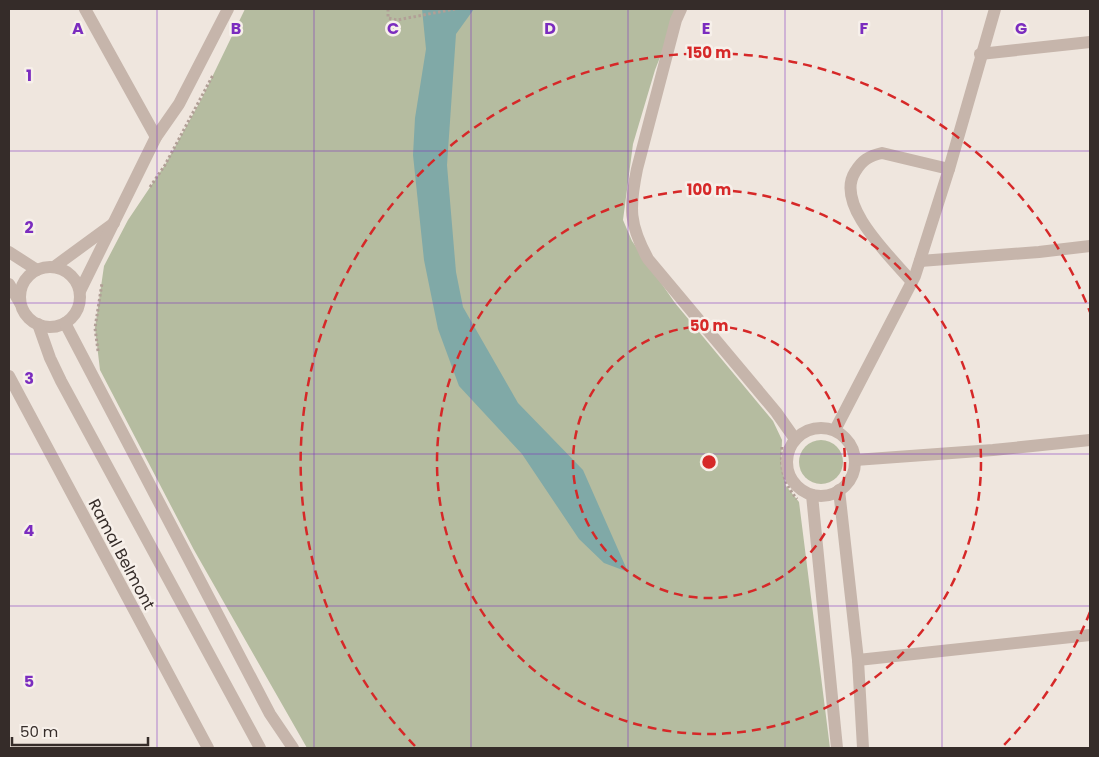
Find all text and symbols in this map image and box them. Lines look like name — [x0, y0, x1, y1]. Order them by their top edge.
text: A — [72, 17, 84, 40]
text: B — [231, 17, 241, 40]
text: C — [387, 17, 399, 40]
text: D — [544, 17, 556, 40]
text: E — [702, 17, 710, 40]
text: F — [860, 17, 869, 40]
text: G — [1015, 17, 1027, 40]
text: 150 m — [687, 42, 731, 63]
text: 1 — [26, 64, 32, 87]
text: 100 m — [687, 179, 731, 200]
text: 2 — [24, 216, 34, 239]
text: 50 m — [690, 315, 728, 336]
text: 3 — [24, 367, 34, 390]
centre of rings — [700, 453, 718, 471]
street label: Ramal Belmont — [83, 495, 161, 614]
text: 4 — [24, 519, 35, 542]
text: 5 — [24, 670, 34, 693]
scale bar — [12, 714, 149, 746]
text: 50 m — [20, 721, 58, 742]

